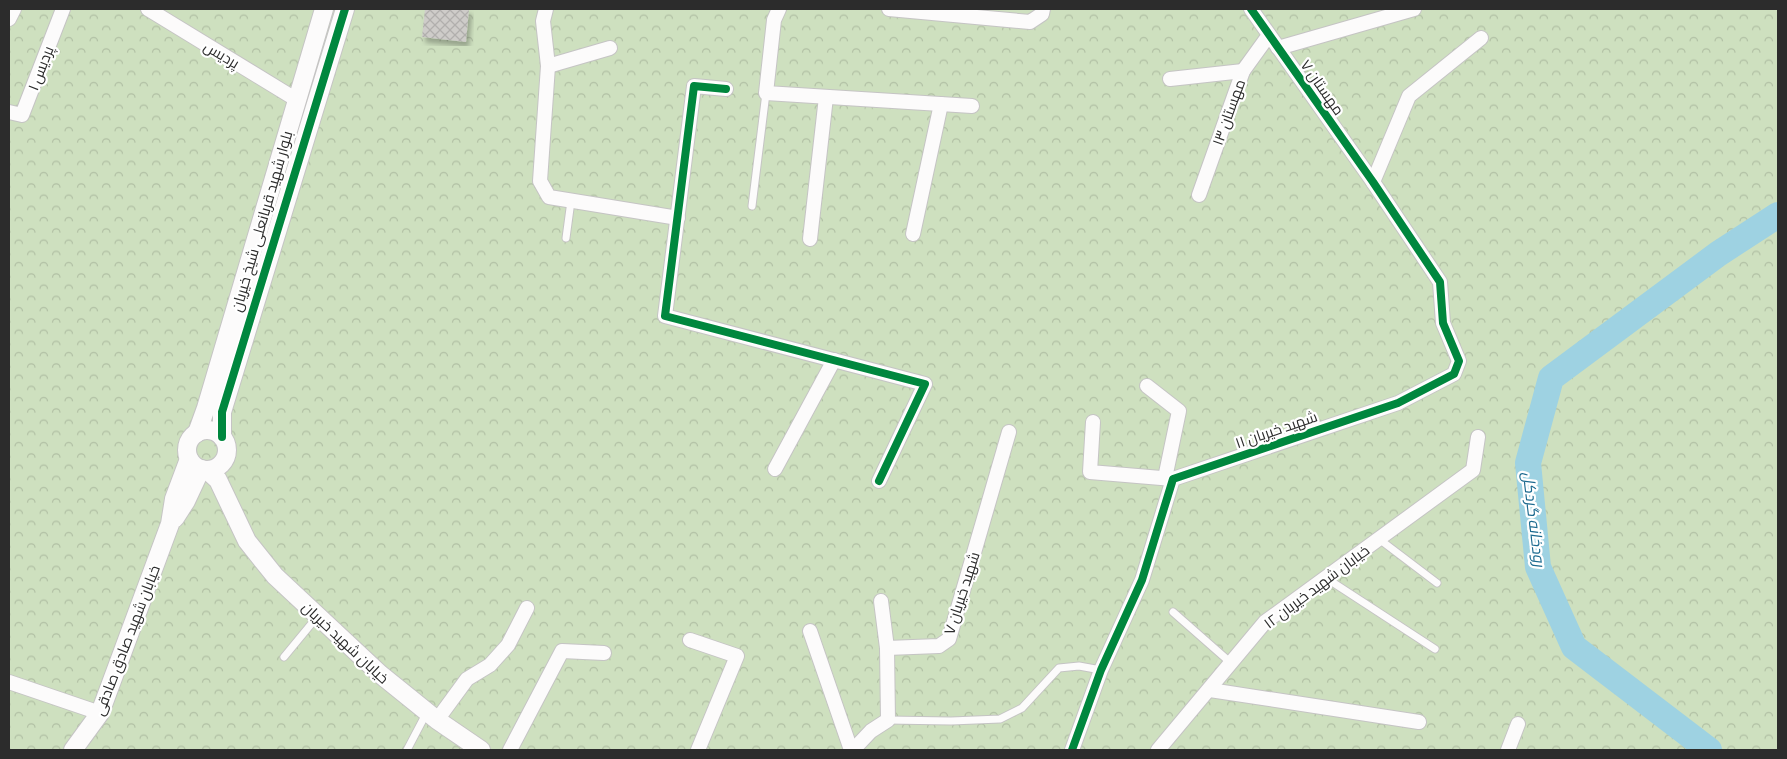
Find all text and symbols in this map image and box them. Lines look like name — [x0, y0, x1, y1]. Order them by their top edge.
street label: پردیس — [200, 36, 243, 73]
street label: پردیس ۱ — [23, 43, 59, 93]
street label: مهستان ۷ — [1296, 56, 1349, 119]
street label: مهستان ۱۳ — [1208, 76, 1250, 148]
street label: بلوار شهید قربانعلی شیخ خیریان — [227, 128, 298, 314]
street label: شهید خیریان ۱۱ — [1233, 407, 1320, 453]
water label: رودخانه گردکل — [1519, 470, 1550, 569]
street label: خیابان شهید خیریان ۱۲ — [1260, 540, 1374, 633]
street label: شهید خیریان ۷ — [939, 549, 985, 637]
street label: خیابان شهید صادق صادقی — [89, 562, 165, 718]
street label: خیابان شهید خیریان — [298, 597, 393, 688]

